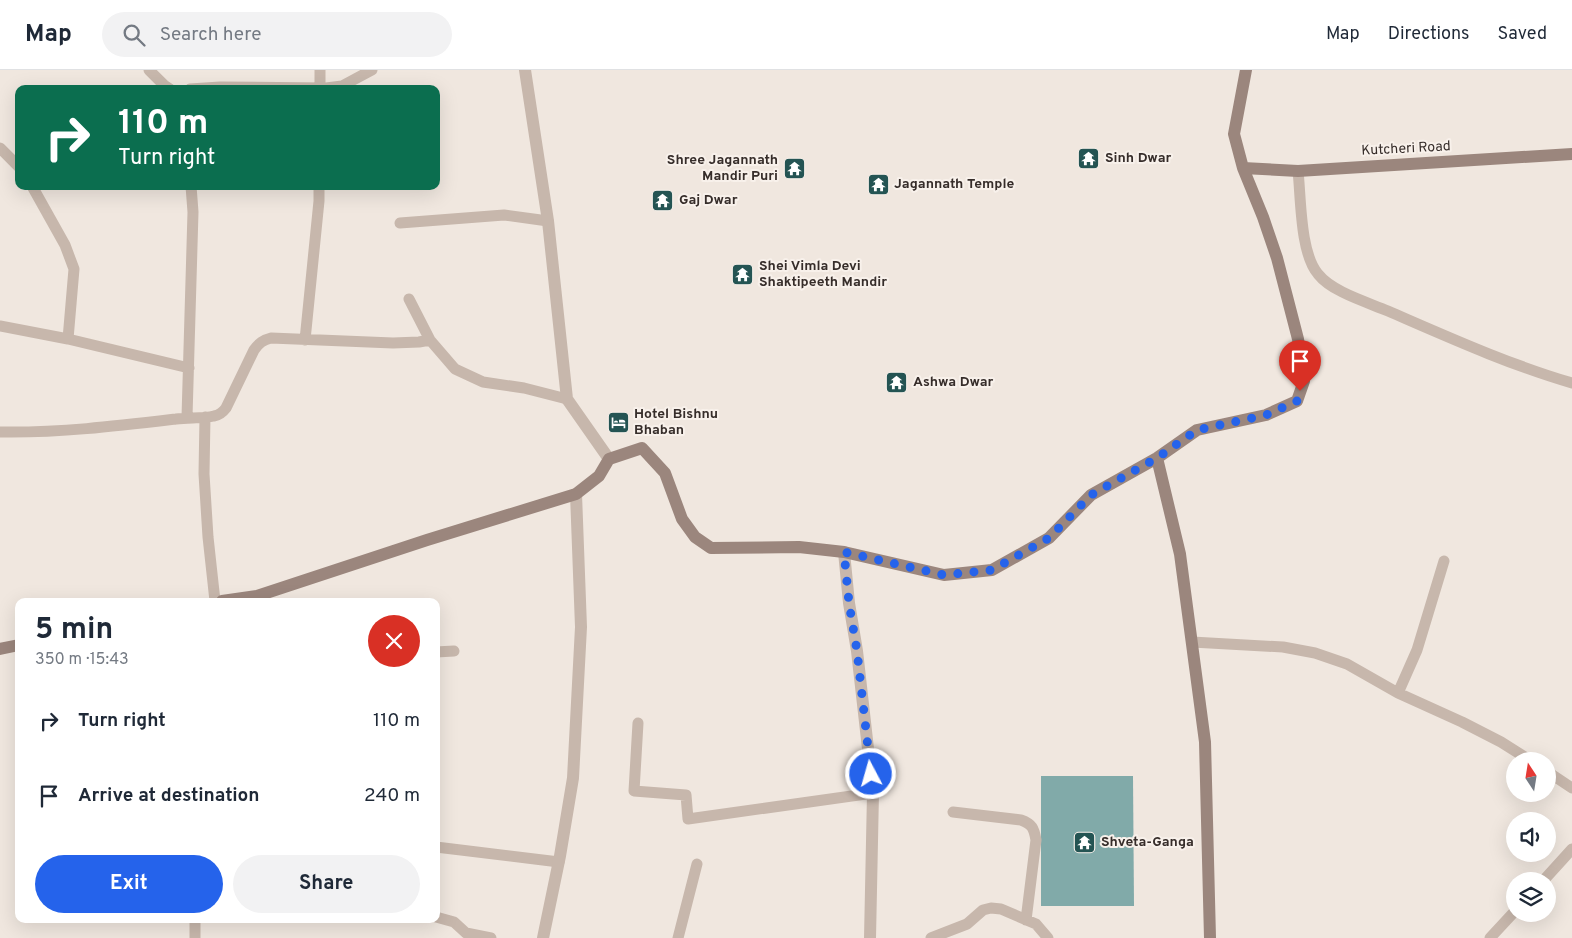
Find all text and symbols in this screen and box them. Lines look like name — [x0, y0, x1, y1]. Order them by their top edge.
search box — [102, 12, 452, 57]
text: Map — [25, 20, 72, 50]
icon: search — [120, 21, 148, 49]
text: Search here — [160, 23, 261, 47]
text: Map — [1326, 23, 1360, 46]
text: Directions — [1388, 23, 1470, 46]
text: Saved — [1498, 23, 1547, 46]
text: 110 m — [118, 102, 208, 146]
icon: right — [35, 105, 100, 170]
street label: Kutcheri Road — [1361, 138, 1451, 160]
text: Turn right — [118, 145, 215, 172]
temple icon: Sinh Dwar — [1077, 146, 1101, 170]
place label: Sinh Dwar — [1105, 150, 1172, 167]
place label: Shree Jagannath Mandir Puri — [667, 152, 778, 185]
temple icon: Shree Jagannath Mandir Puri — [782, 156, 806, 180]
temple icon: Jagannath Temple — [866, 172, 890, 196]
place label: Jagannath Temple — [894, 176, 1015, 193]
temple icon: Gaj Dwar — [651, 188, 675, 212]
place label: Gaj Dwar — [679, 192, 738, 209]
place label: Shei Vimla Devi Shaktipeeth Mandir — [759, 258, 887, 291]
temple icon: Shei Vimla Devi Shaktipeeth Mandir — [731, 262, 755, 286]
pin — [1279, 340, 1321, 391]
icon: arrive — [1286, 347, 1314, 375]
temple icon: Ashwa Dwar — [885, 370, 909, 394]
place label: Ashwa Dwar — [913, 374, 994, 391]
place label: Hotel Bishnu Bhaban — [634, 406, 718, 439]
hotel icon: Hotel Bishnu Bhaban — [606, 410, 630, 434]
text: 5 min — [35, 612, 113, 649]
button: close — [368, 615, 420, 667]
text: 350 m · 15:43 — [35, 650, 129, 670]
icon: right — [35, 707, 63, 735]
text: Turn right — [78, 709, 166, 733]
text: 110 m — [373, 709, 420, 733]
position arrow — [844, 747, 896, 799]
north arrow — [1506, 752, 1556, 802]
map controls — [1506, 752, 1556, 922]
icon: arrive — [35, 782, 63, 810]
text: Arrive at destination — [78, 784, 259, 808]
text: 240 m — [364, 784, 420, 808]
button: sound — [1506, 812, 1556, 862]
temple icon: Shveta-Ganga — [1073, 830, 1097, 854]
place label: Shveta-Ganga — [1101, 834, 1194, 851]
button: Exit — [35, 855, 223, 913]
button: Share — [233, 855, 420, 913]
button: layers — [1506, 872, 1556, 922]

